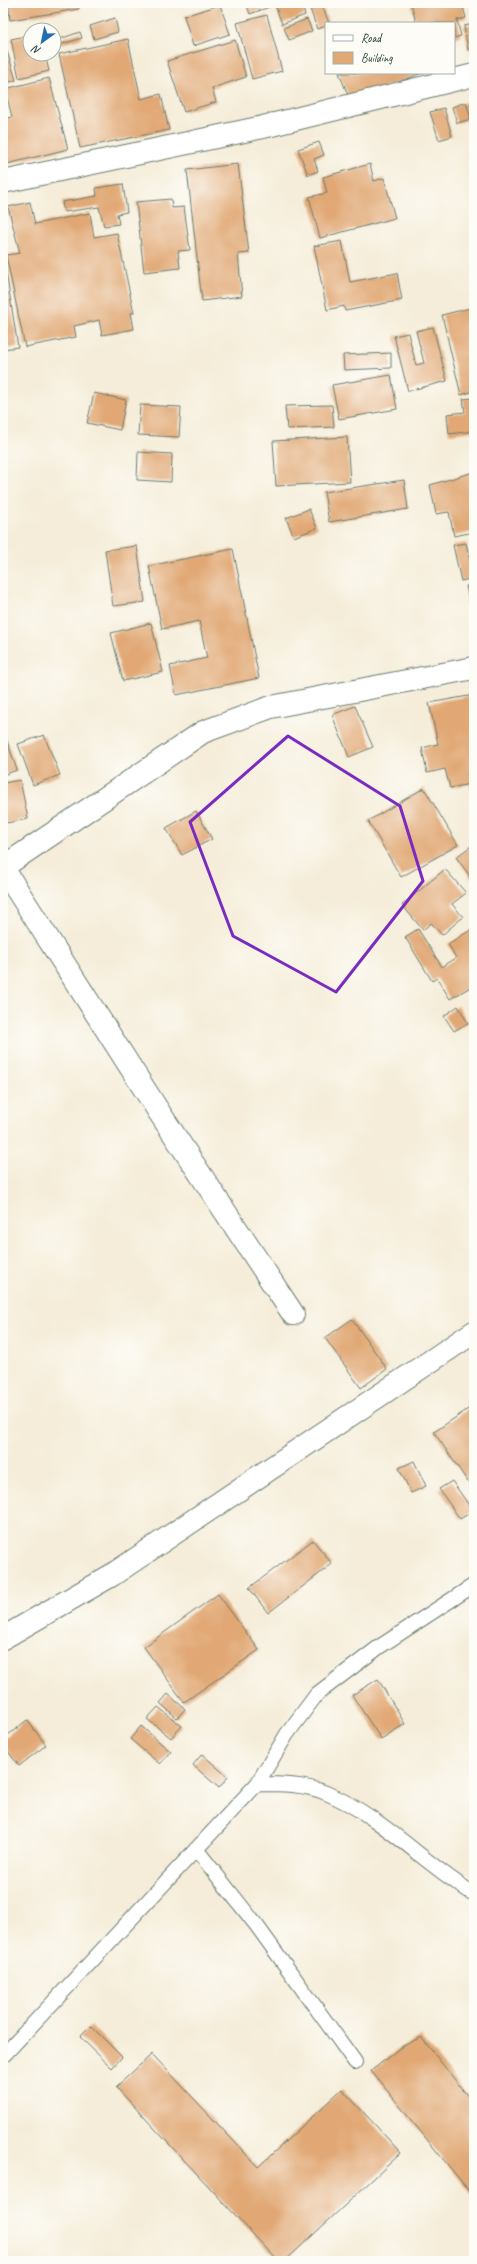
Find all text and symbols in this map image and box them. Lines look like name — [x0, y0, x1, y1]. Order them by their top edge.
north arrow — [22, 22, 62, 62]
legend — [325, 22, 455, 74]
text: Road — [361, 30, 383, 46]
text: N — [28, 41, 43, 58]
text: Building — [361, 50, 393, 66]

